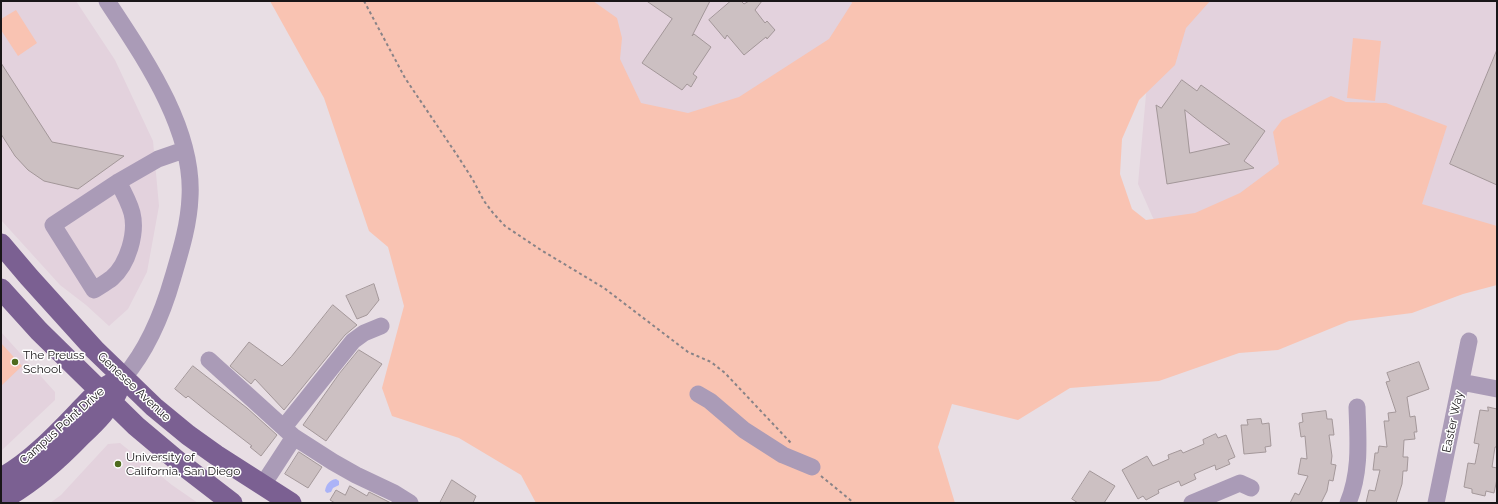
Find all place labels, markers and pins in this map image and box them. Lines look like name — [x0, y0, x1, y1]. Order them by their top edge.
place label: The Preuss School — [23, 348, 85, 376]
marker: The Preuss School — [10, 357, 20, 367]
place label: University of California, San Diego — [126, 450, 240, 478]
marker: University of California, San Diego — [113, 459, 123, 469]

